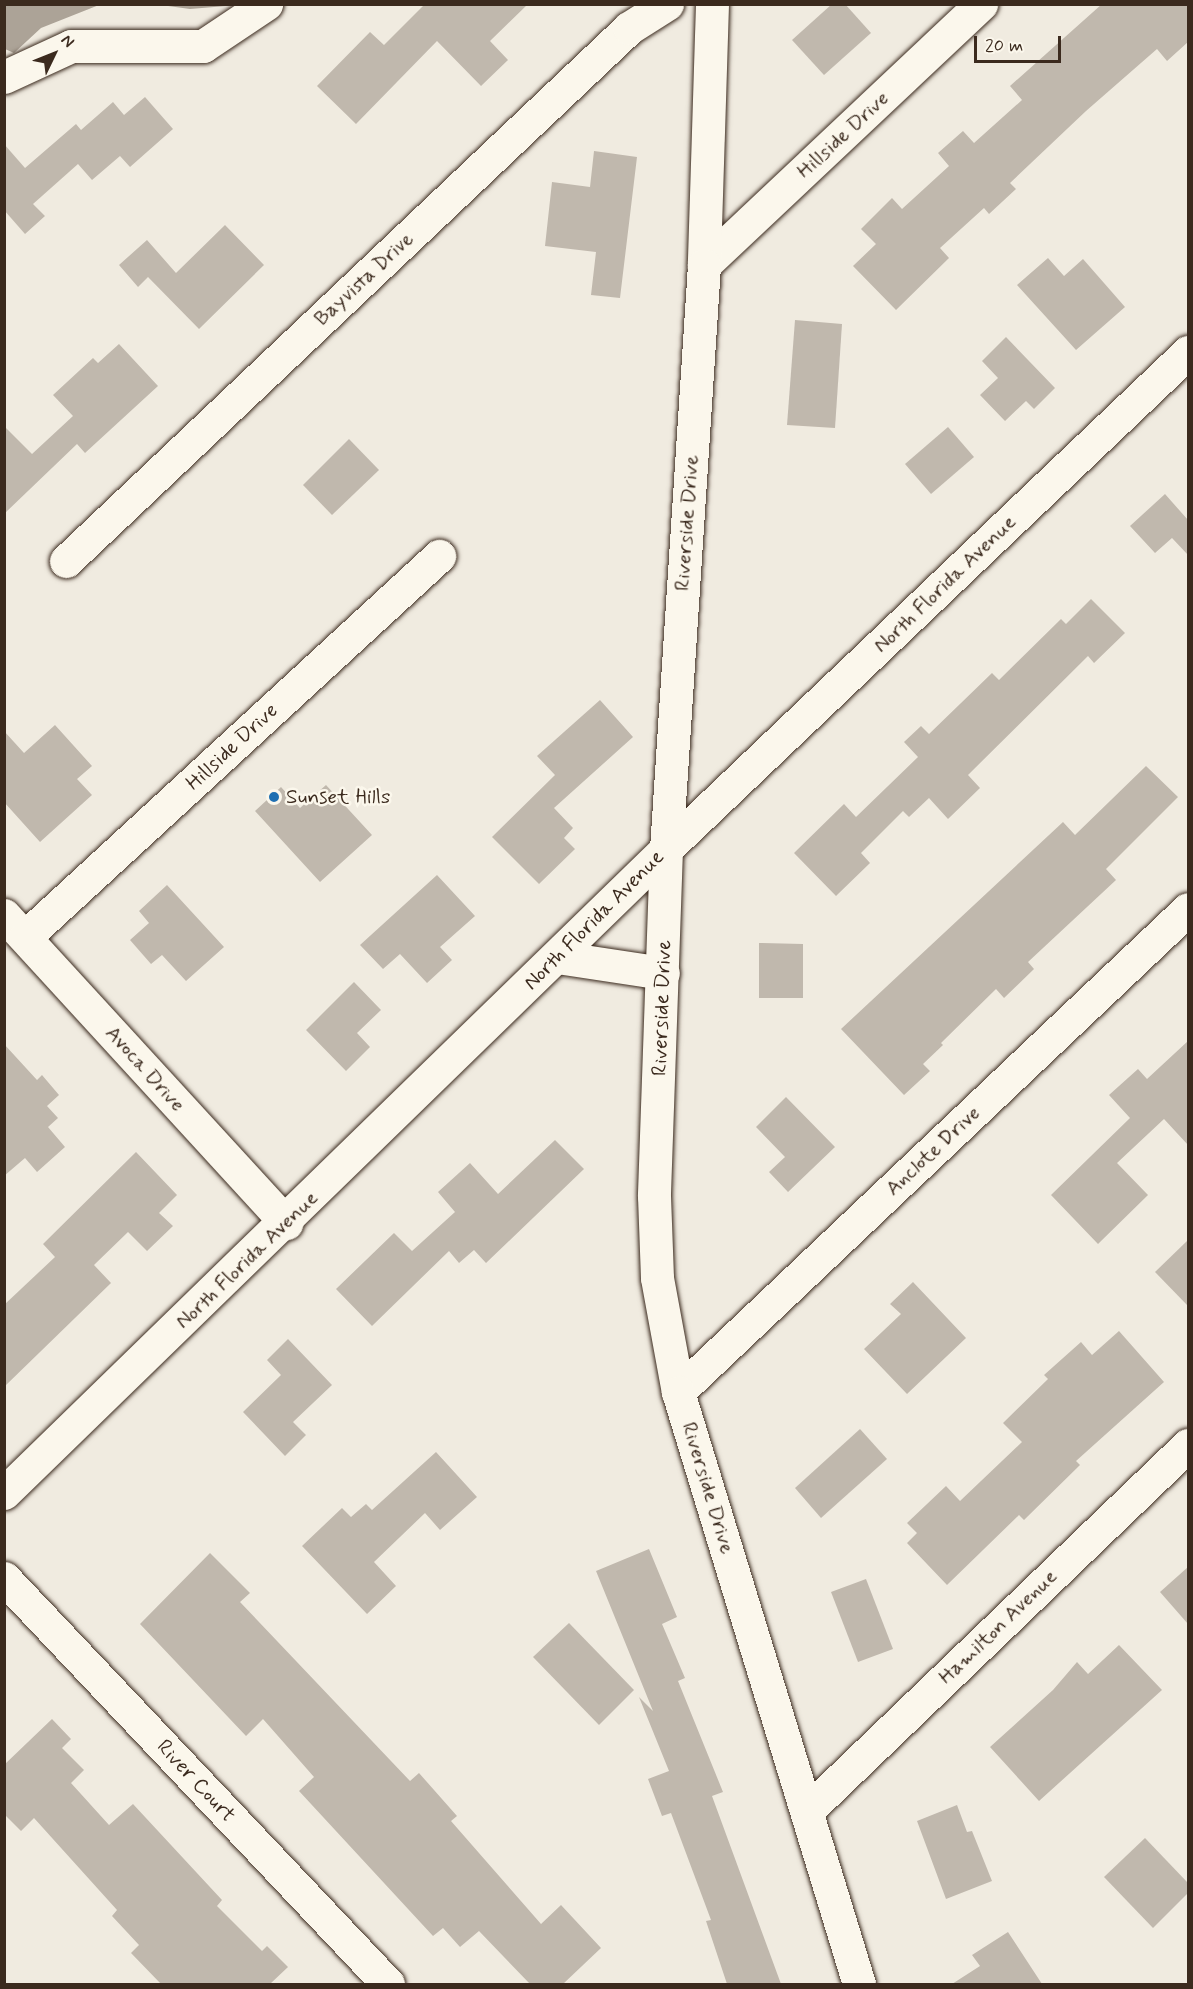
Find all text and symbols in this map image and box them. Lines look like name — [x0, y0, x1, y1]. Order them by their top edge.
north arrow — [24, 24, 84, 84]
scale bar — [977, 24, 1064, 62]
text: N — [56, 30, 79, 52]
text: 20 m — [985, 34, 1023, 58]
street label: Hillside Drive — [792, 87, 894, 183]
street label: Bayvista Drive — [309, 227, 419, 331]
street label: Riverside Drive — [670, 455, 704, 591]
street label: North Florida Avenue — [869, 510, 1021, 658]
street label: Hillside Drive — [181, 699, 283, 795]
place label: Sunset Hills — [286, 784, 392, 810]
marker: Sunset Hills — [267, 790, 281, 804]
street label: North Florida Avenue — [519, 845, 669, 995]
street label: Riverside Drive — [647, 941, 677, 1075]
street label: Avoca Drive — [100, 1021, 190, 1117]
street label: Anclote Drive — [881, 1101, 985, 1201]
street label: North Florida Avenue — [171, 1186, 323, 1334]
street label: Riverside Drive — [676, 1420, 740, 1556]
street label: Hamilton Avenue — [933, 1564, 1063, 1690]
street label: River Court — [152, 1735, 240, 1827]

